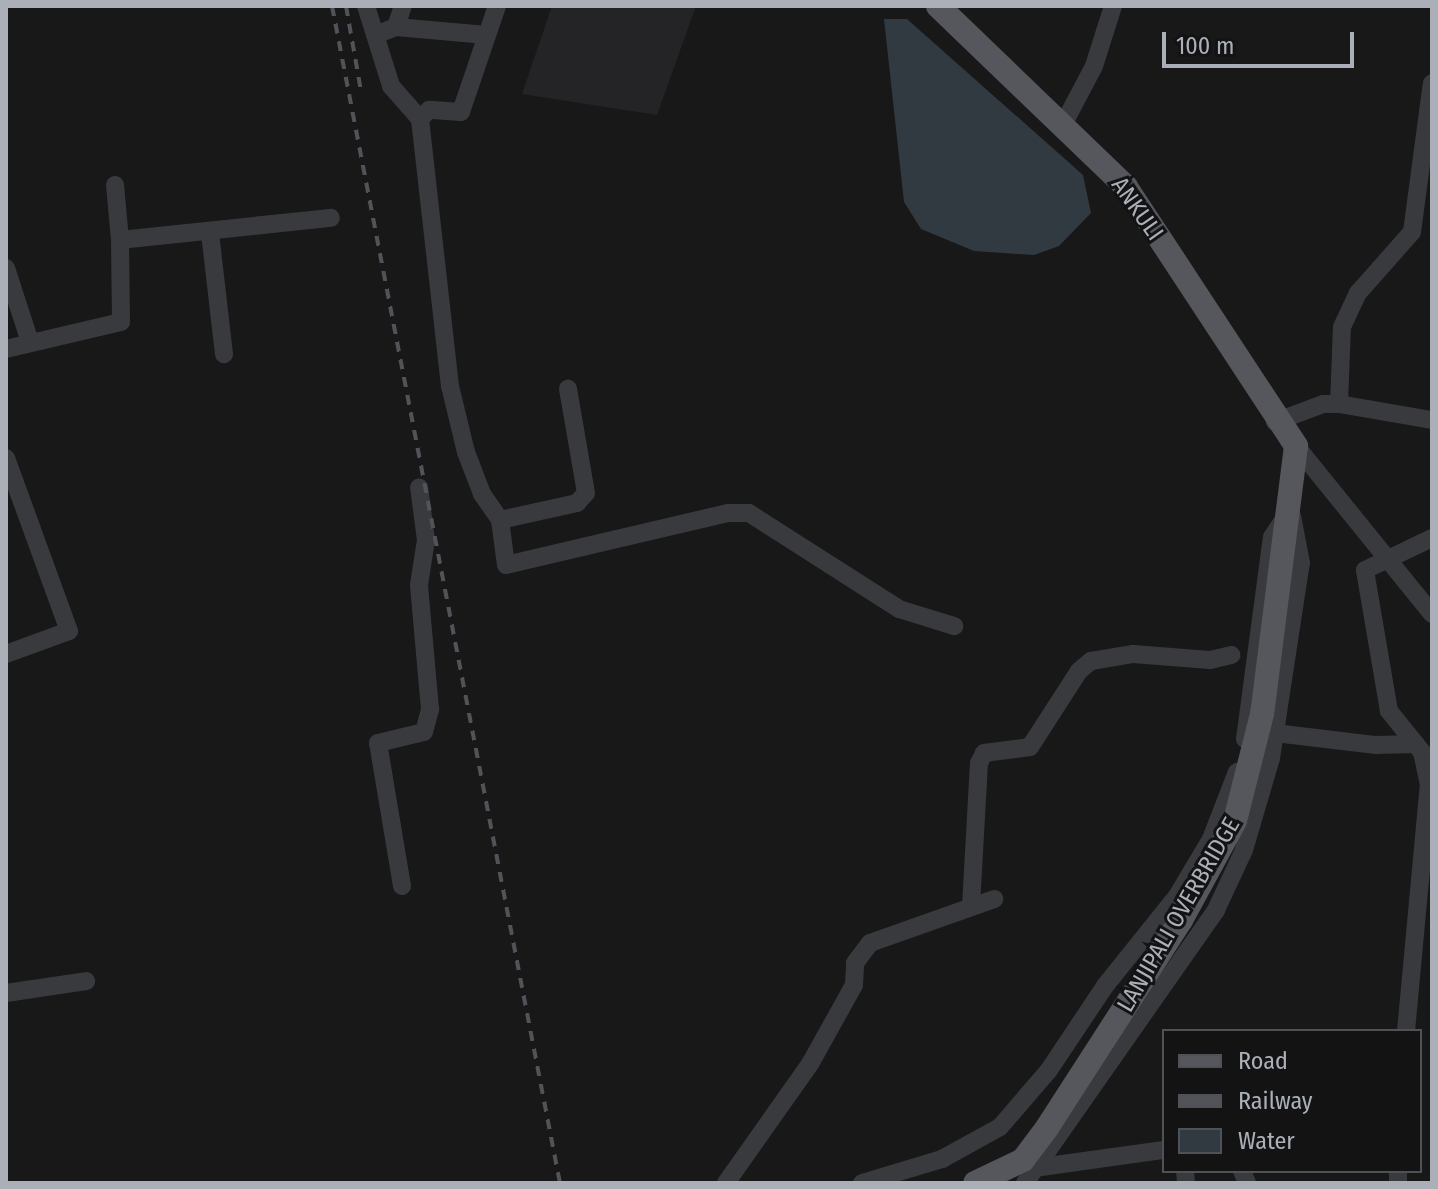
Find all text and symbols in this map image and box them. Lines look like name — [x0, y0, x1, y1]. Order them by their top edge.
scale bar — [1166, 16, 1358, 66]
text: 100 m — [1176, 32, 1234, 60]
street label: ANKULI — [1105, 172, 1169, 246]
street label: LANJIPALI OVERBRIDGE — [1112, 813, 1246, 1017]
legend — [1162, 1029, 1422, 1173]
text: Road — [1238, 1047, 1288, 1075]
text: Railway — [1238, 1087, 1313, 1115]
text: Water — [1238, 1127, 1295, 1155]

